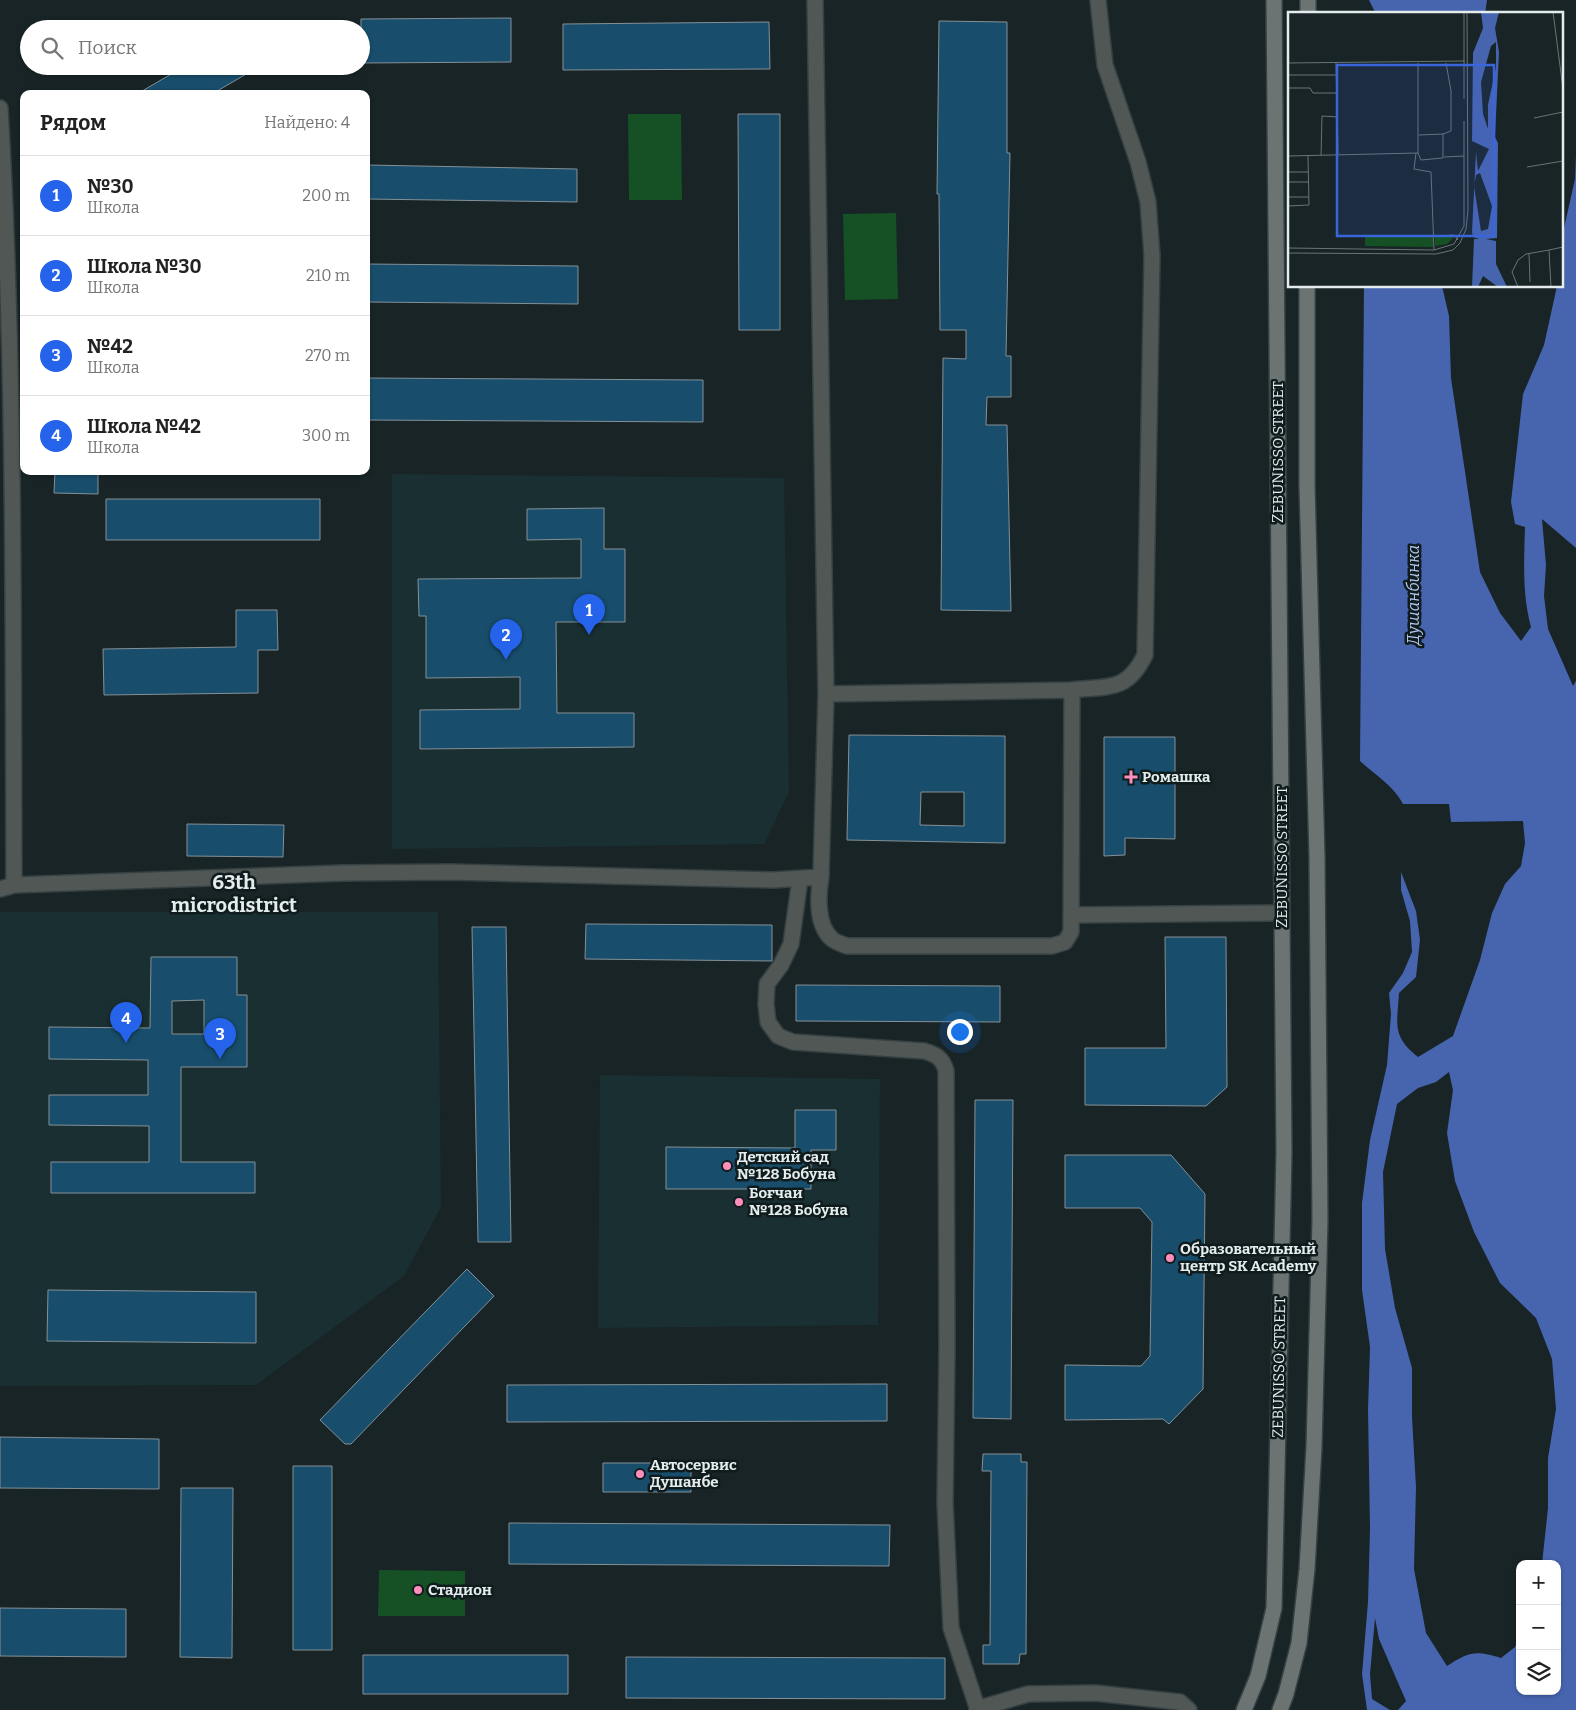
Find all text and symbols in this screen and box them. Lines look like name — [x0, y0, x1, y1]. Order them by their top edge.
inset map — [1288, 12, 1564, 288]
search box — [20, 20, 370, 75]
icon: search — [38, 34, 66, 62]
text: Поиск — [78, 36, 137, 59]
text: Рядом — [40, 110, 106, 136]
text: Найдено: 4 — [264, 113, 350, 132]
text: №30 — [87, 175, 134, 198]
text: 1 — [53, 186, 59, 205]
text: 200 m — [302, 186, 350, 205]
text: Школа — [87, 198, 139, 217]
text: Школа №30 — [87, 255, 202, 278]
text: 2 — [51, 266, 61, 285]
text: 210 m — [306, 266, 350, 285]
text: Школа — [87, 278, 139, 297]
text: №42 — [87, 335, 133, 358]
text: 3 — [51, 346, 61, 365]
text: 270 m — [305, 346, 350, 365]
text: Школа — [87, 358, 139, 377]
street label: ZEBUNISSO STREET — [1269, 381, 1287, 523]
text: Школа №42 — [87, 415, 201, 438]
text: 4 — [51, 426, 61, 445]
text: 300 m — [302, 426, 350, 445]
text: Школа — [87, 438, 139, 457]
water label: Душанбинка — [1404, 545, 1423, 646]
pin: 1 — [573, 594, 605, 635]
pin: 2 — [490, 619, 522, 660]
place label: Ромашка — [1142, 768, 1211, 786]
marker: Ромашка — [1124, 770, 1138, 784]
street label: ZEBUNISSO STREET — [1273, 786, 1291, 928]
district label: 63th microdistrict — [171, 870, 297, 917]
pin: 4 — [110, 1002, 142, 1043]
pin: 3 — [204, 1018, 236, 1059]
your location — [947, 1019, 973, 1045]
place label: Детский сад №128 Бобуна — [737, 1148, 836, 1183]
marker: Детский сад №128 Бобуна — [721, 1160, 733, 1172]
place label: Боғчаи №128 Бобуна — [749, 1184, 848, 1219]
marker: Боғчаи №128 Бобуна — [733, 1196, 745, 1208]
place label: Образовательный центр SK Academy — [1180, 1240, 1317, 1275]
marker: Образовательный центр SK Academy — [1164, 1252, 1176, 1264]
street label: ZEBUNISSO STREET — [1269, 1296, 1289, 1438]
place label: Автосервис Душанбе — [650, 1456, 737, 1491]
marker: Автосервис Душанбе — [634, 1468, 646, 1480]
map controls — [1516, 1560, 1561, 1695]
button: + — [1516, 1560, 1561, 1605]
place label: Стадион — [428, 1581, 492, 1599]
marker: Стадион — [412, 1584, 424, 1596]
button: − — [1516, 1605, 1561, 1650]
button: layers — [1516, 1650, 1561, 1695]

